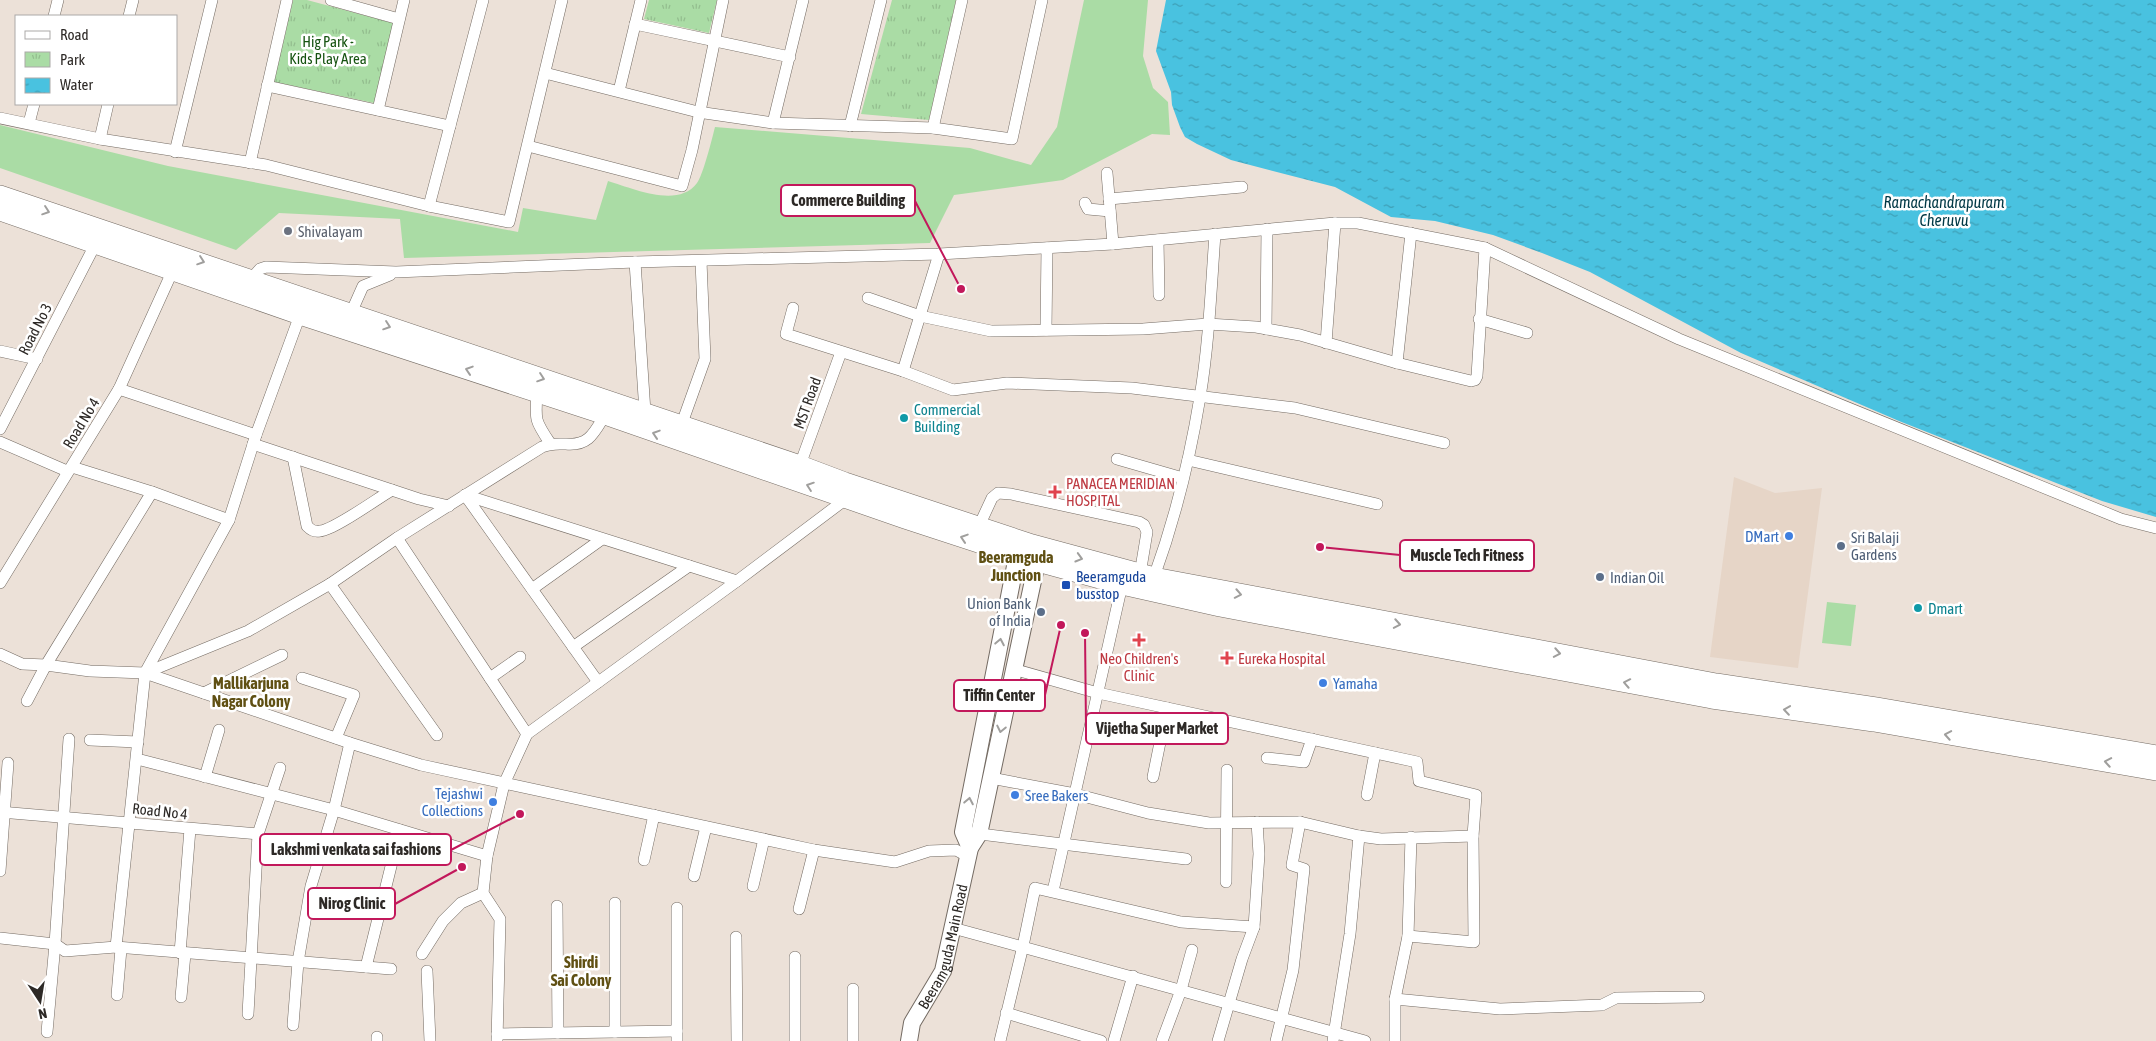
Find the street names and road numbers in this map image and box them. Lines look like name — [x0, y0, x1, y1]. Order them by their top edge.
street label: Road No 3 — [15, 300, 55, 358]
street label: MST Road — [790, 375, 824, 431]
street label: Road No 4 — [59, 395, 103, 451]
street label: Road No 4 — [131, 800, 189, 822]
street label: Beeramguda Main Road — [914, 883, 970, 1012]

